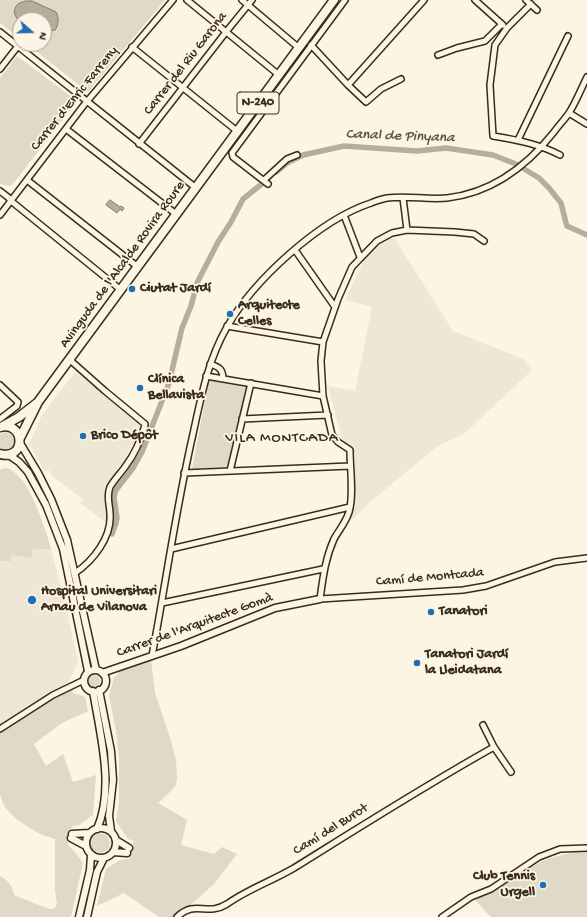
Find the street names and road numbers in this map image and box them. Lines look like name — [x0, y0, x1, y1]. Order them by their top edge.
street label: Carrer del Riu Garona — [141, 9, 231, 119]
street label: Carrer d'Enric Farreny — [28, 43, 122, 155]
road number: N-240 — [237, 92, 279, 114]
street label: Avinguda de l'Alcalde Rovira Roure — [57, 178, 189, 352]
street label: Camí de Montcada — [375, 565, 485, 591]
street label: Carrer de l'Arquitecte Gomà — [115, 590, 275, 662]
street label: Camí del Burot — [290, 800, 372, 860]

